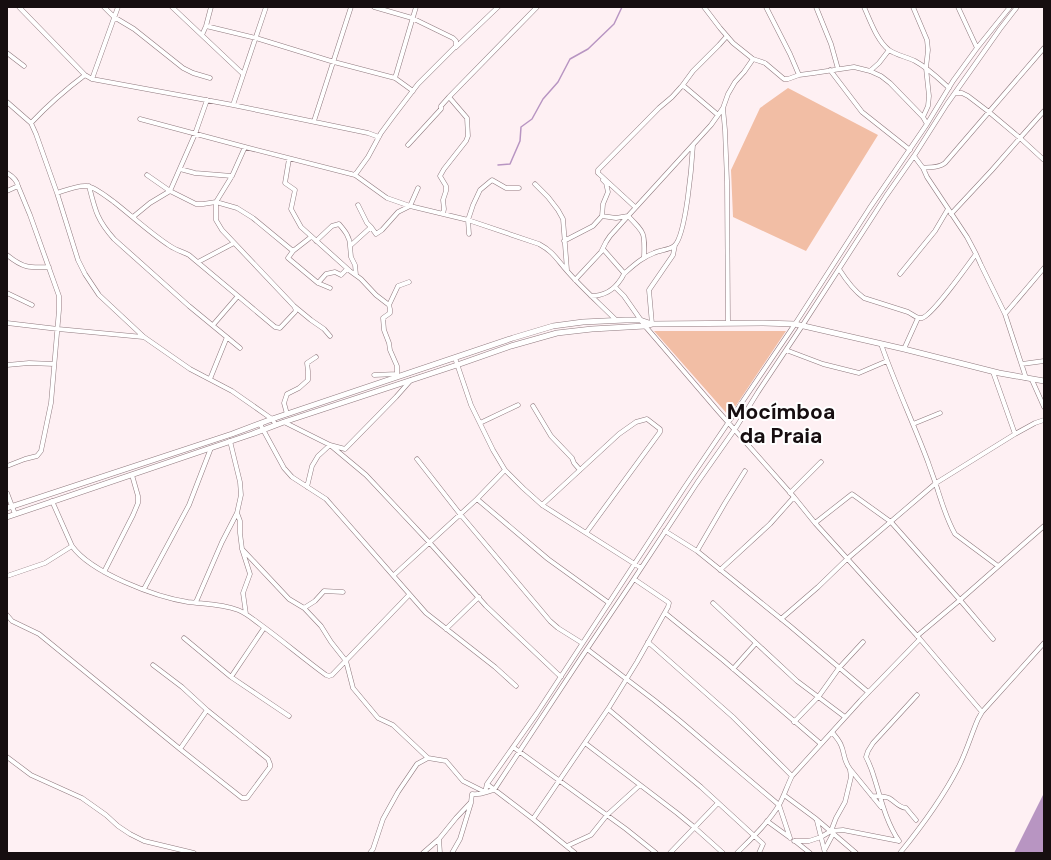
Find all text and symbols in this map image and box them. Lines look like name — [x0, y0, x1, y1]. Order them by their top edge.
district label: Mocímboa da Praia — [727, 398, 835, 450]

